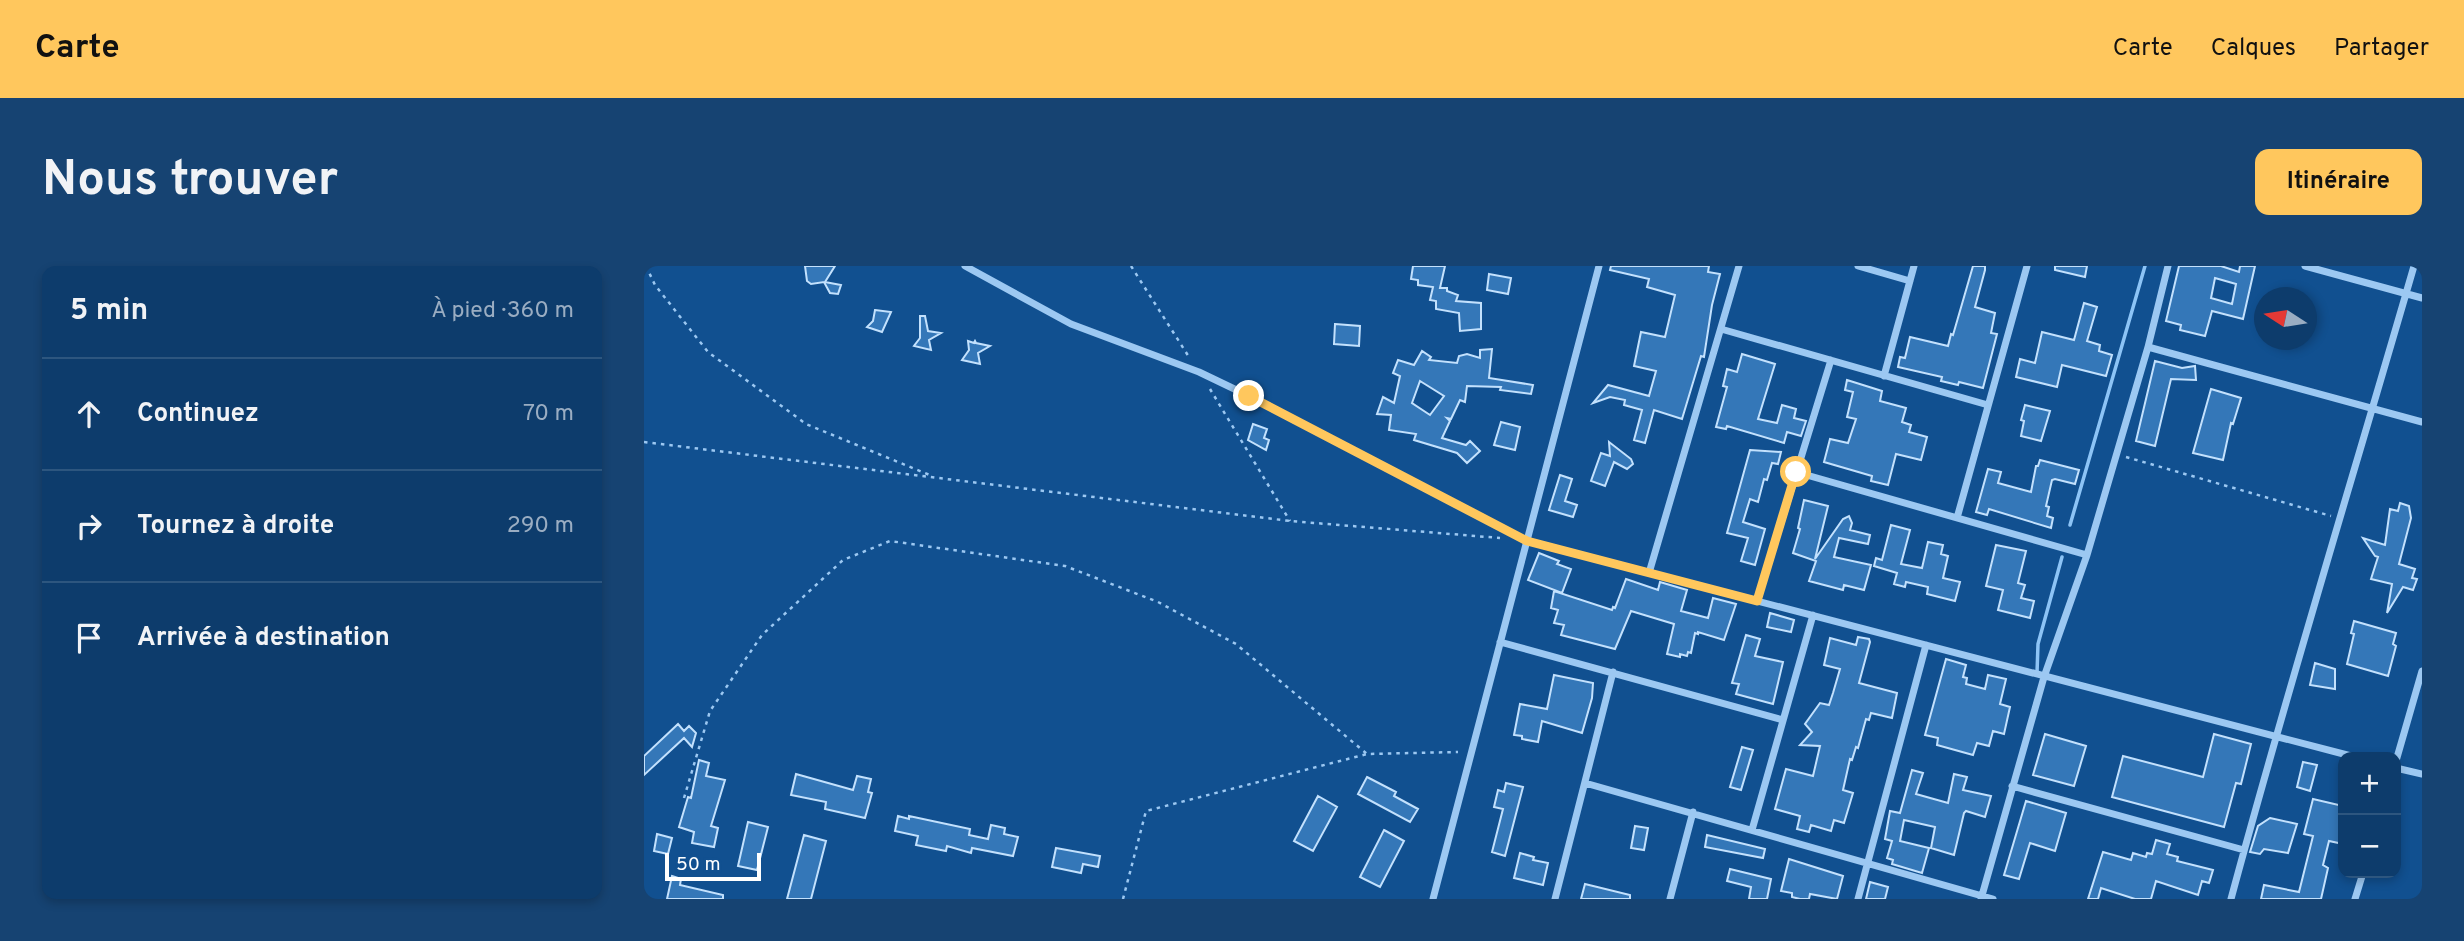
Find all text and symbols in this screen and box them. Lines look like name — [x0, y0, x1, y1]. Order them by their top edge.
text: Carte — [35, 28, 120, 70]
text: Carte — [2113, 34, 2173, 64]
text: Calques — [2211, 34, 2296, 64]
text: Partager — [2334, 34, 2429, 64]
button: Itinéraire — [2255, 149, 2422, 215]
text: Nous trouver — [42, 151, 338, 213]
north arrow — [2254, 287, 2317, 350]
text: 5 min — [70, 293, 148, 330]
text: À pied · 360 m — [431, 297, 574, 326]
route end — [1233, 380, 1264, 411]
icon: ahead — [70, 395, 108, 433]
text: Continuez — [137, 398, 259, 431]
text: 70 m — [523, 400, 574, 429]
route start — [1780, 456, 1811, 487]
icon: right — [70, 507, 108, 545]
text: Tournez à droite — [137, 510, 334, 543]
text: 290 m — [507, 512, 574, 541]
icon: arrive — [70, 619, 108, 657]
text: Arrivée à destination — [137, 622, 390, 655]
map controls — [2338, 752, 2401, 878]
button: + — [2338, 752, 2401, 815]
button: − — [2338, 815, 2401, 878]
scale bar — [665, 850, 761, 882]
text: 50 m — [676, 853, 721, 877]

